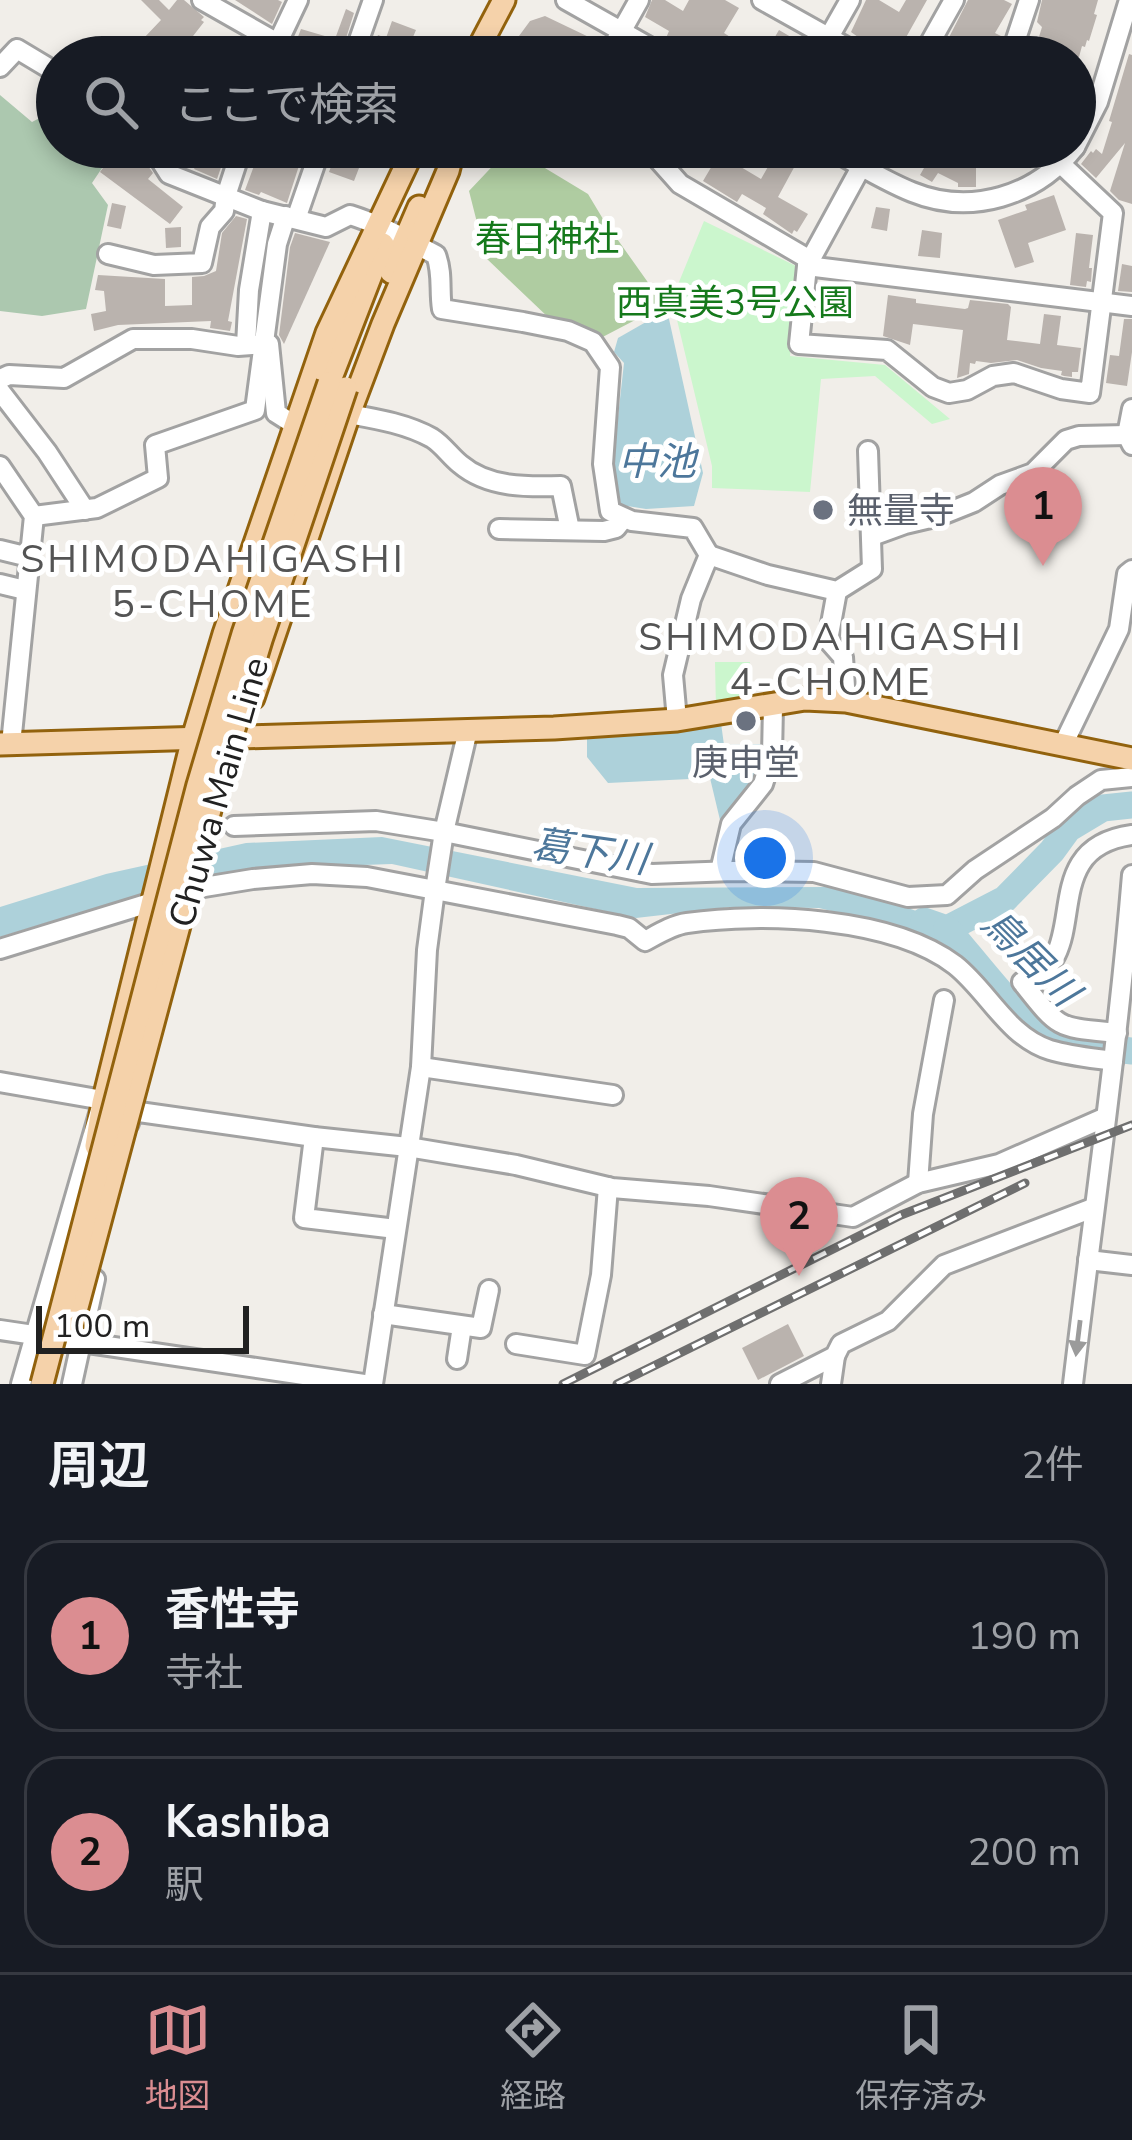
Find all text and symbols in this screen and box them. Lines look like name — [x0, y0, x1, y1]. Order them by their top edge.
search box — [36, 36, 1096, 168]
icon: search — [78, 69, 144, 135]
text: ここで検索 — [174, 75, 399, 136]
park label: 春日神社 — [475, 215, 619, 264]
park label: 西真美3号公園 — [616, 279, 854, 328]
water label: 中池 — [618, 436, 700, 489]
pin: 1 — [1004, 467, 1082, 566]
place label: 無量寺 — [847, 487, 955, 536]
marker: 無量寺 — [810, 497, 836, 523]
district label: SHIMODAHIGASHI 5-CHOME — [20, 533, 406, 631]
district label: SHIMODAHIGASHI 4-CHOME — [638, 611, 1024, 709]
street label: Chuwa Main Line — [158, 652, 281, 933]
marker: 庚申堂 — [733, 708, 759, 734]
place label: 庚申堂 — [692, 739, 800, 788]
water label: 葛下川 — [528, 818, 655, 887]
your location — [735, 828, 795, 888]
water label: 鳥居川 — [970, 898, 1093, 1021]
pin: 2 — [760, 1177, 838, 1276]
scale bar — [36, 1300, 249, 1353]
text: 100 m — [54, 1304, 150, 1349]
one-way arrow — [1069, 1320, 1088, 1357]
text: 周辺 — [48, 1431, 150, 1501]
text: 2件 — [1022, 1439, 1084, 1492]
text: 香性寺 — [165, 1580, 300, 1641]
text: 1 — [78, 1610, 102, 1663]
text: 190 m — [967, 1610, 1081, 1663]
text: 寺社 — [165, 1647, 243, 1700]
text: Kashiba — [165, 1792, 331, 1853]
text: 2 — [78, 1826, 102, 1879]
text: 200 m — [967, 1826, 1081, 1879]
text: 駅 — [165, 1859, 204, 1912]
tab: 地図 — [145, 1997, 211, 2119]
tab: 経路 — [500, 1997, 566, 2119]
tab: 保存済み — [855, 1997, 987, 2119]

